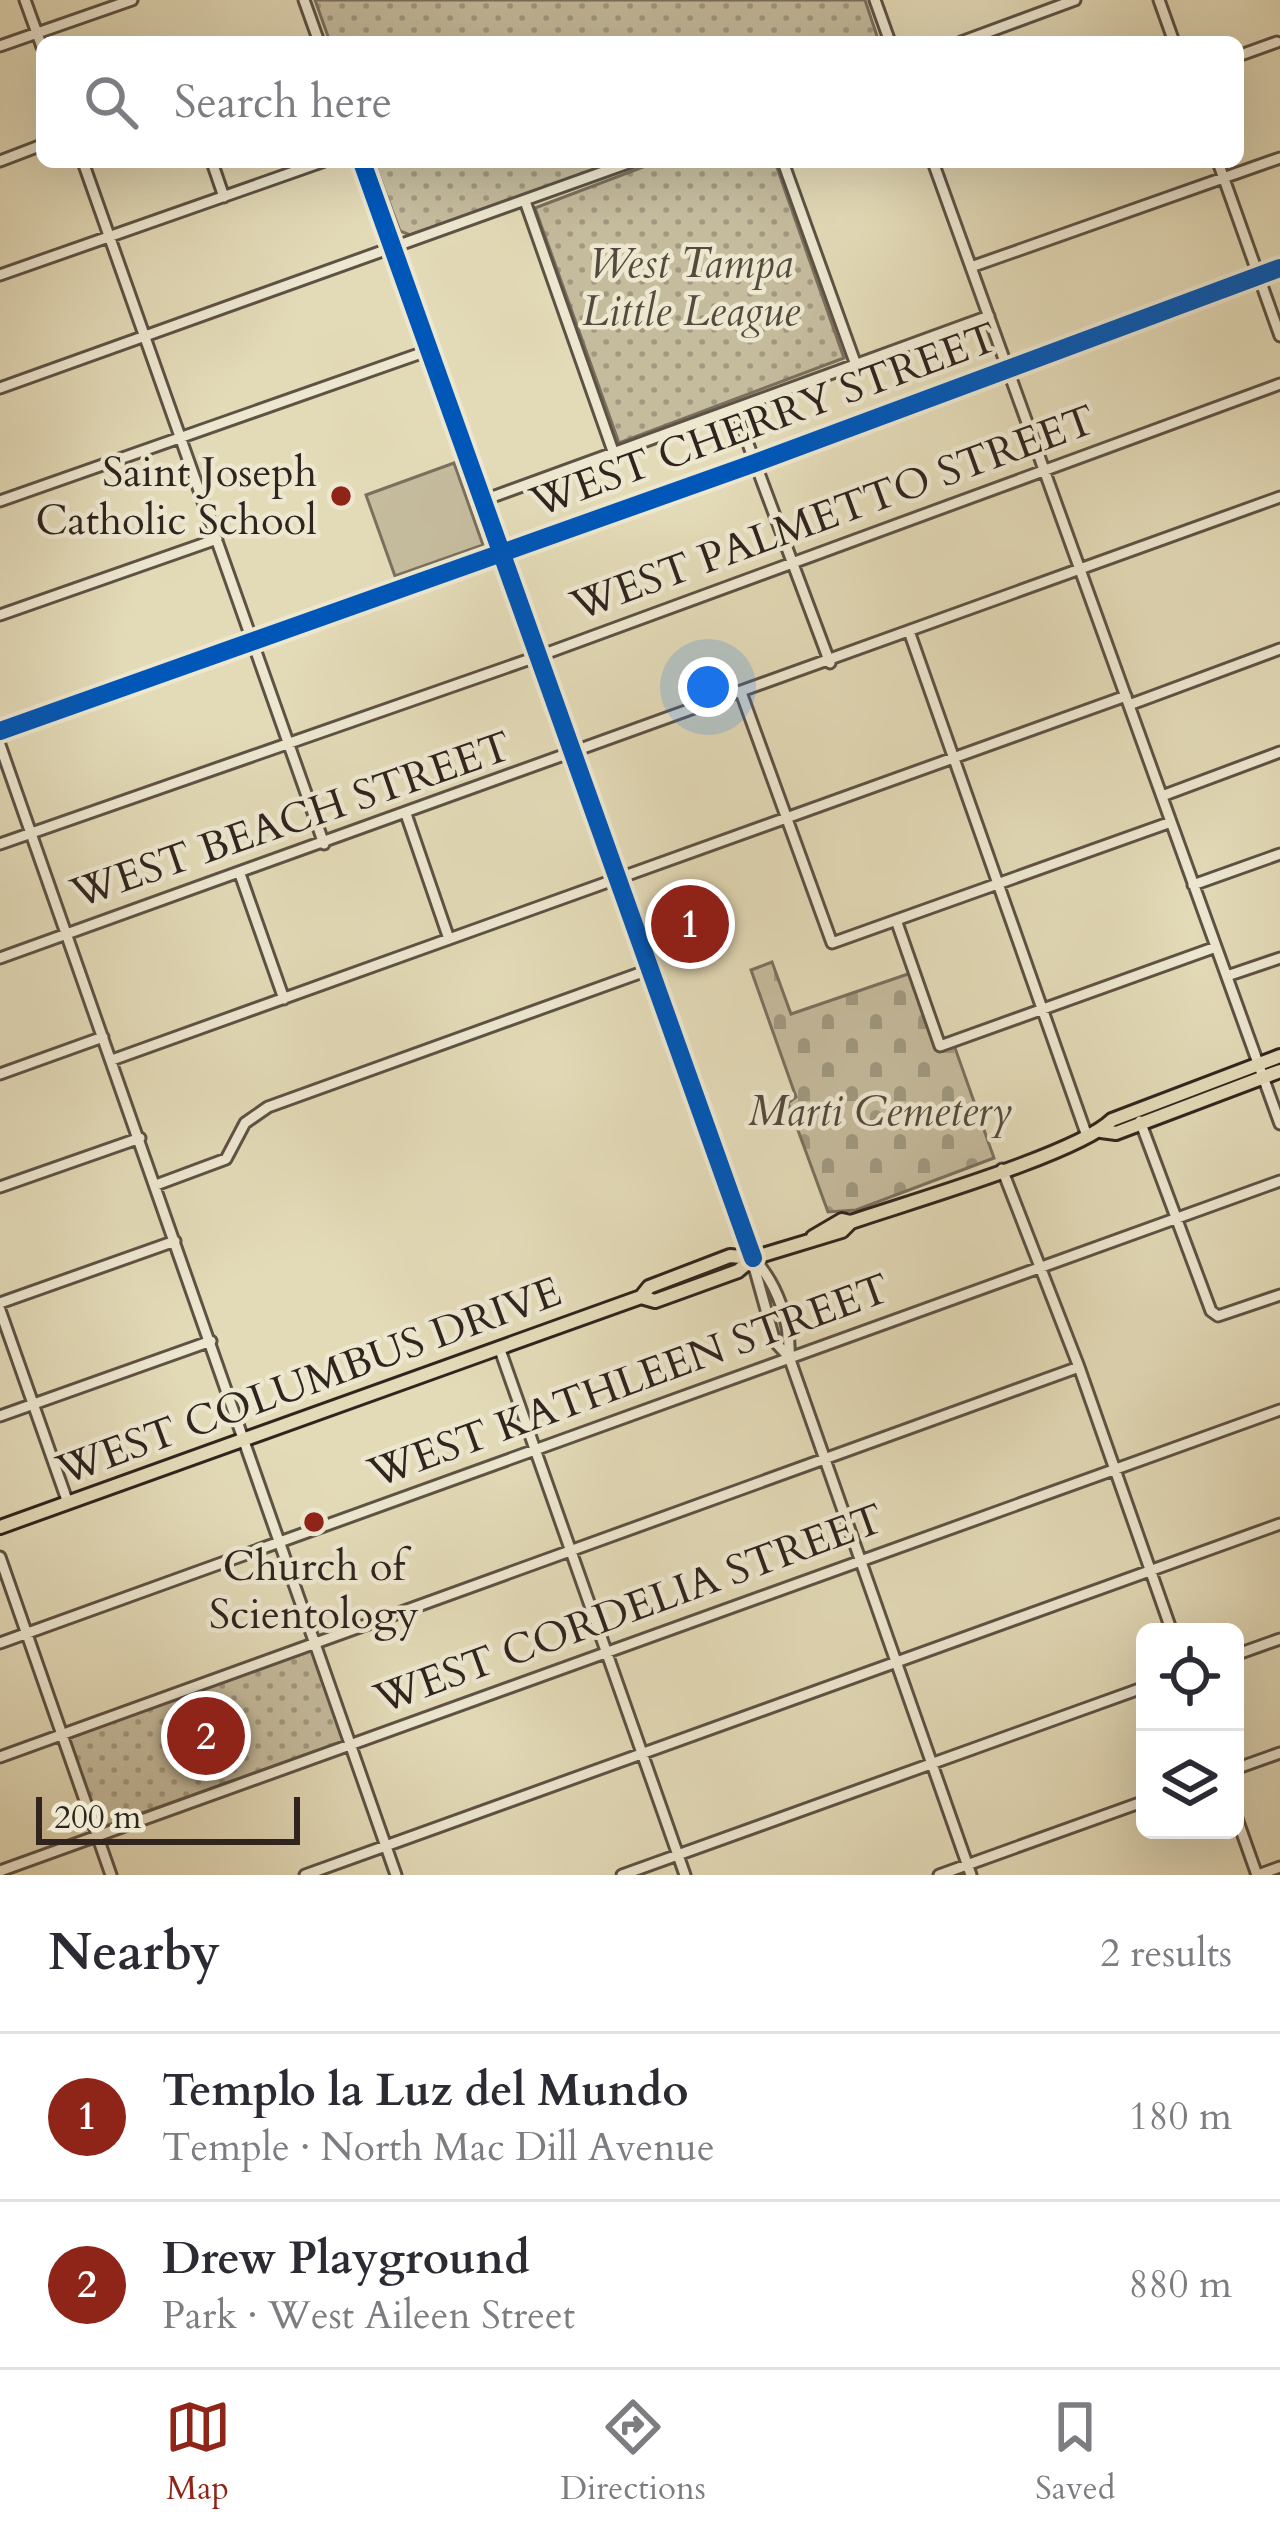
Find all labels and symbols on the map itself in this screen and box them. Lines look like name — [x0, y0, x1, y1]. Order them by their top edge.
park label: West Tampa Little League — [582, 235, 801, 340]
street label: WEST CHERRY STREET — [522, 309, 1005, 531]
street label: WEST PALMETTO STREET — [562, 392, 1103, 635]
place label: Saint Joseph Catholic School — [35, 444, 317, 549]
marker: Saint Joseph Catholic School — [328, 483, 354, 509]
your location — [678, 657, 738, 717]
street label: WEST BEACH STREET — [62, 718, 519, 922]
pin: 1 — [651, 879, 729, 969]
park label: Marti Cemetery — [748, 1083, 1012, 1140]
street label: WEST KATHLEEN STREET — [360, 1260, 897, 1502]
street label: WEST COLUMBUS DRIVE — [48, 1263, 569, 1499]
street label: WEST CORDELIA STREET — [366, 1490, 891, 1728]
marker: Church of Scientology — [301, 1509, 327, 1535]
place label: Church of Scientology — [209, 1538, 419, 1643]
pin: 2 — [167, 1691, 245, 1781]
scale bar — [36, 1791, 300, 1844]

